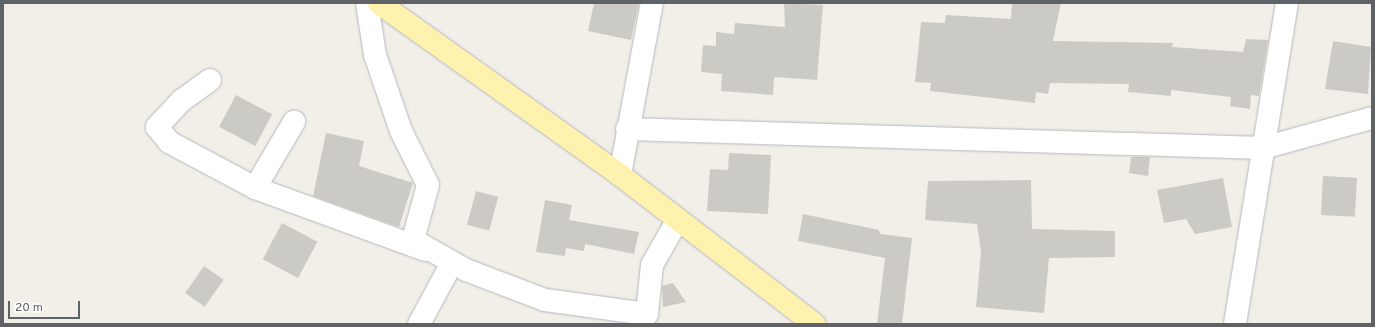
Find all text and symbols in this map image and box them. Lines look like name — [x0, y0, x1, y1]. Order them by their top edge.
scale bar — [10, 293, 82, 319]
text: 20 m — [15, 300, 43, 316]

